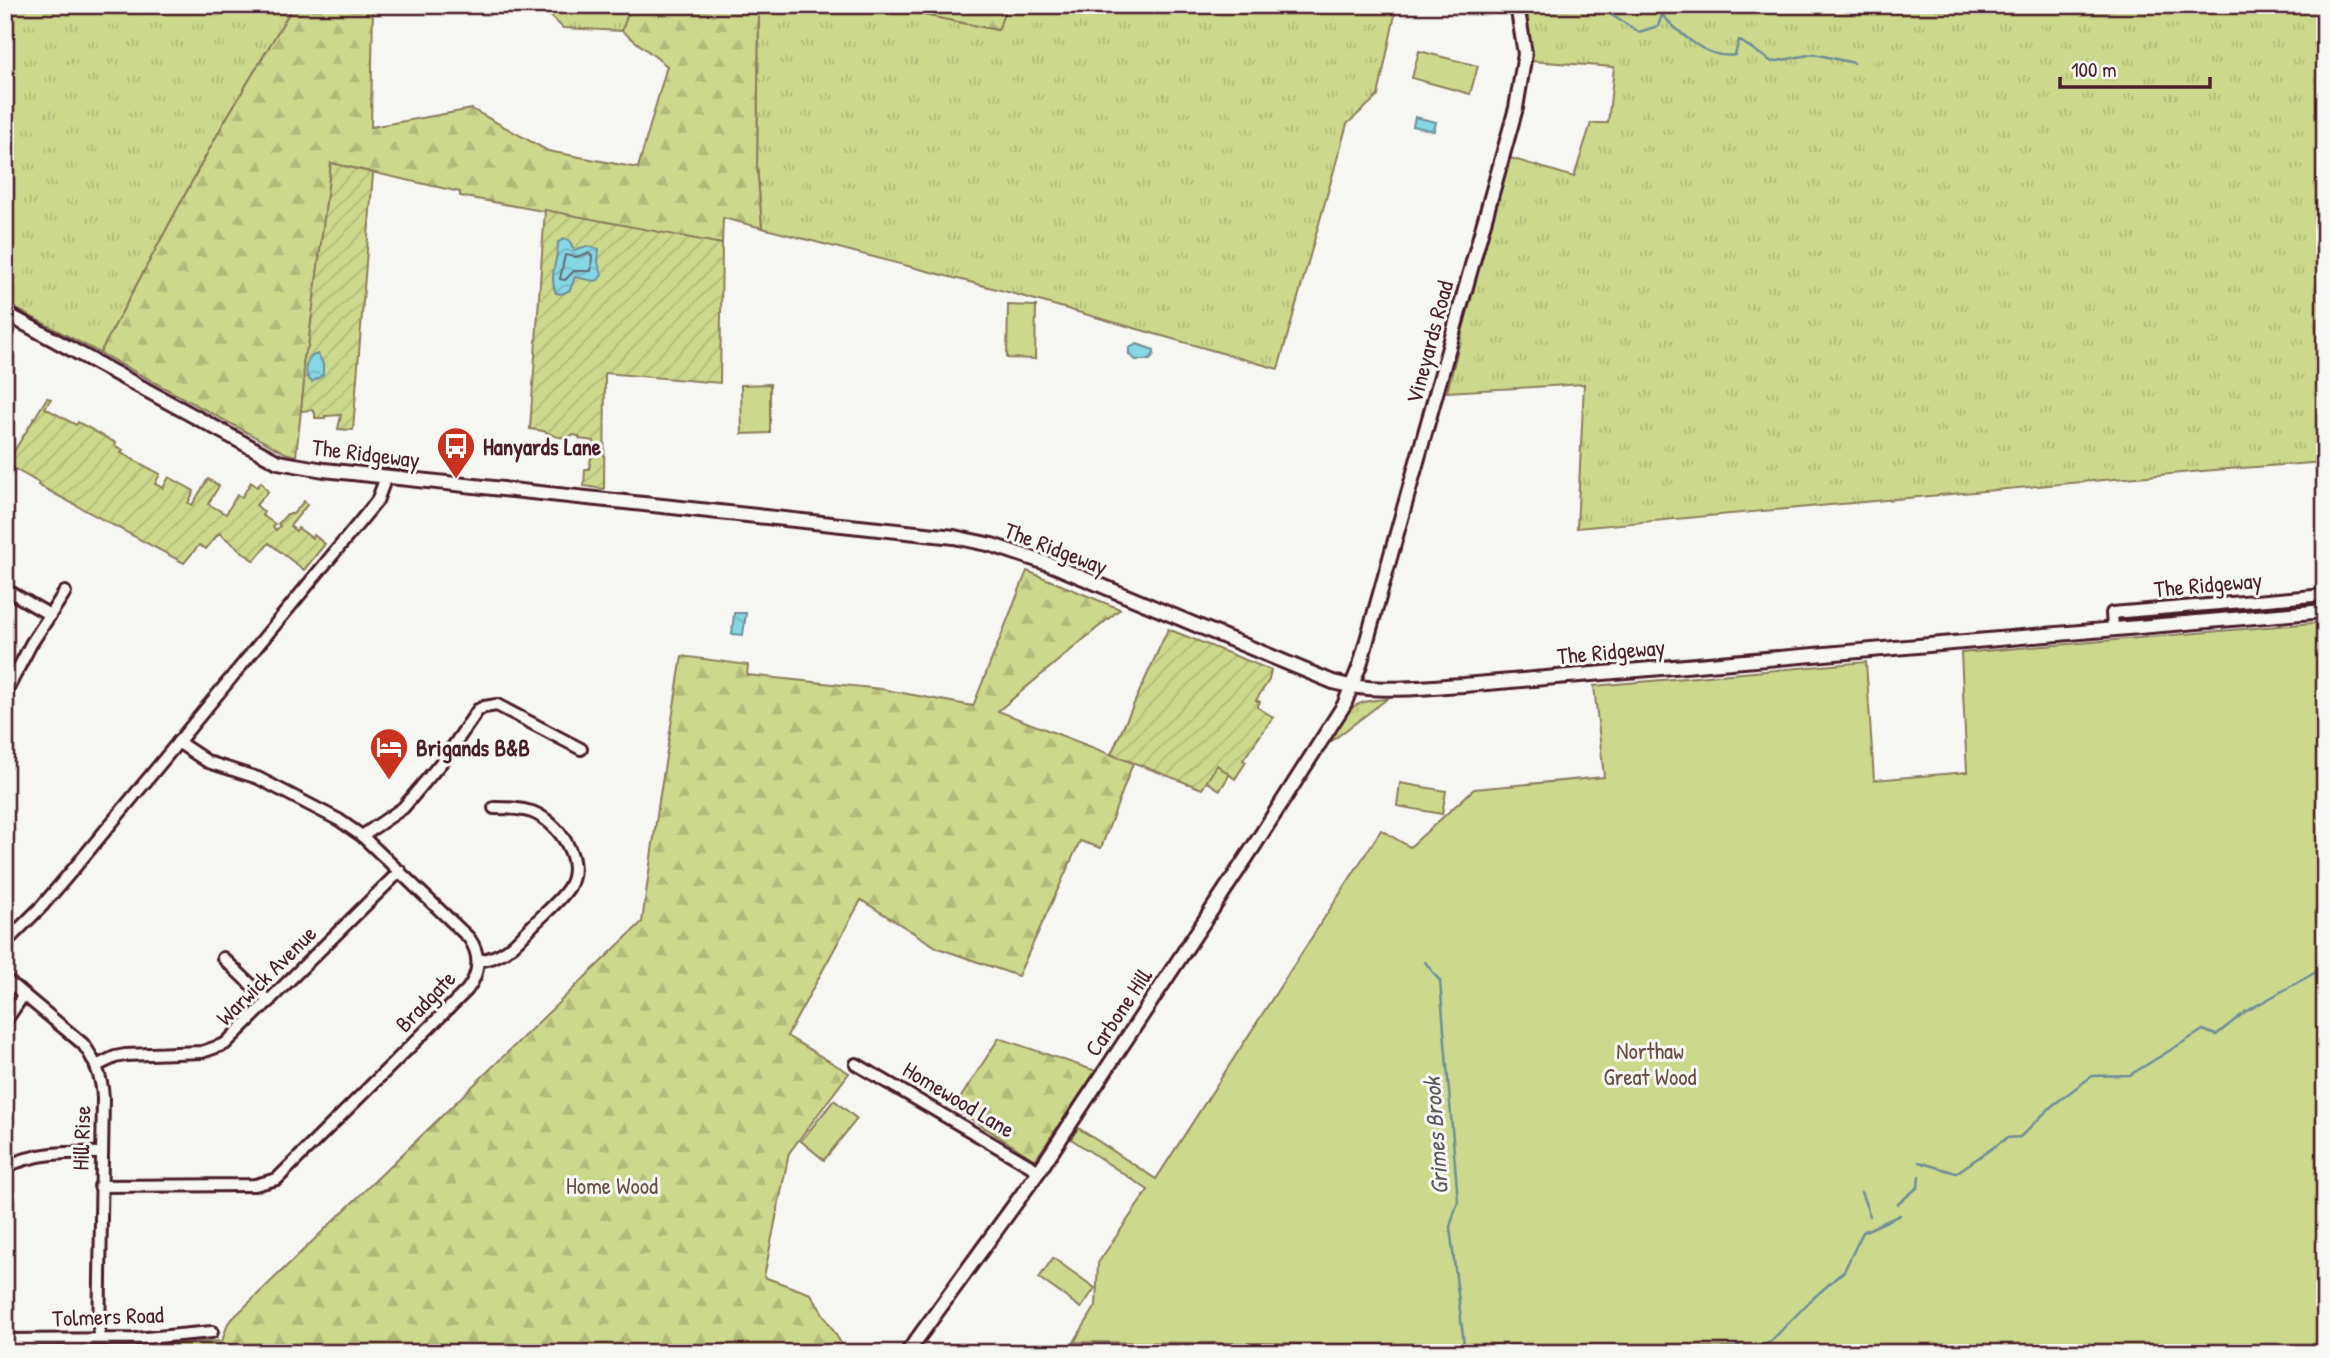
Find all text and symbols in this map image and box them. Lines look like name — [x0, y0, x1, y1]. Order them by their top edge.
scale bar — [2060, 46, 2211, 90]
text: 100 m — [2071, 55, 2117, 84]
street label: Vineyards Road — [1398, 277, 1460, 407]
bus stop icon: Hanyards Lane — [435, 425, 477, 480]
street label: The Ridgeway — [310, 431, 422, 475]
place label: Hanyards Lane — [483, 431, 602, 463]
street label: The Ridgeway — [1000, 514, 1112, 582]
street label: The Ridgeway — [2153, 564, 2264, 604]
street label: The Ridgeway — [1556, 631, 1667, 671]
hotel icon: Brigands B&B — [368, 726, 410, 781]
place label: Brigands B&B — [416, 732, 530, 764]
street label: Warwick Avenue — [209, 918, 323, 1032]
street label: Carbone Hill — [1077, 961, 1159, 1062]
street label: Bradgate — [388, 963, 462, 1039]
park label: Northaw Great Wood — [1604, 1035, 1696, 1092]
street label: Homewood Lane — [897, 1053, 1021, 1145]
water label: Grimes Brook — [1415, 1074, 1455, 1196]
street label: Hill Rise — [64, 1105, 98, 1171]
park label: Home Wood — [566, 1170, 658, 1201]
street label: Tolmers Road — [52, 1299, 164, 1333]

